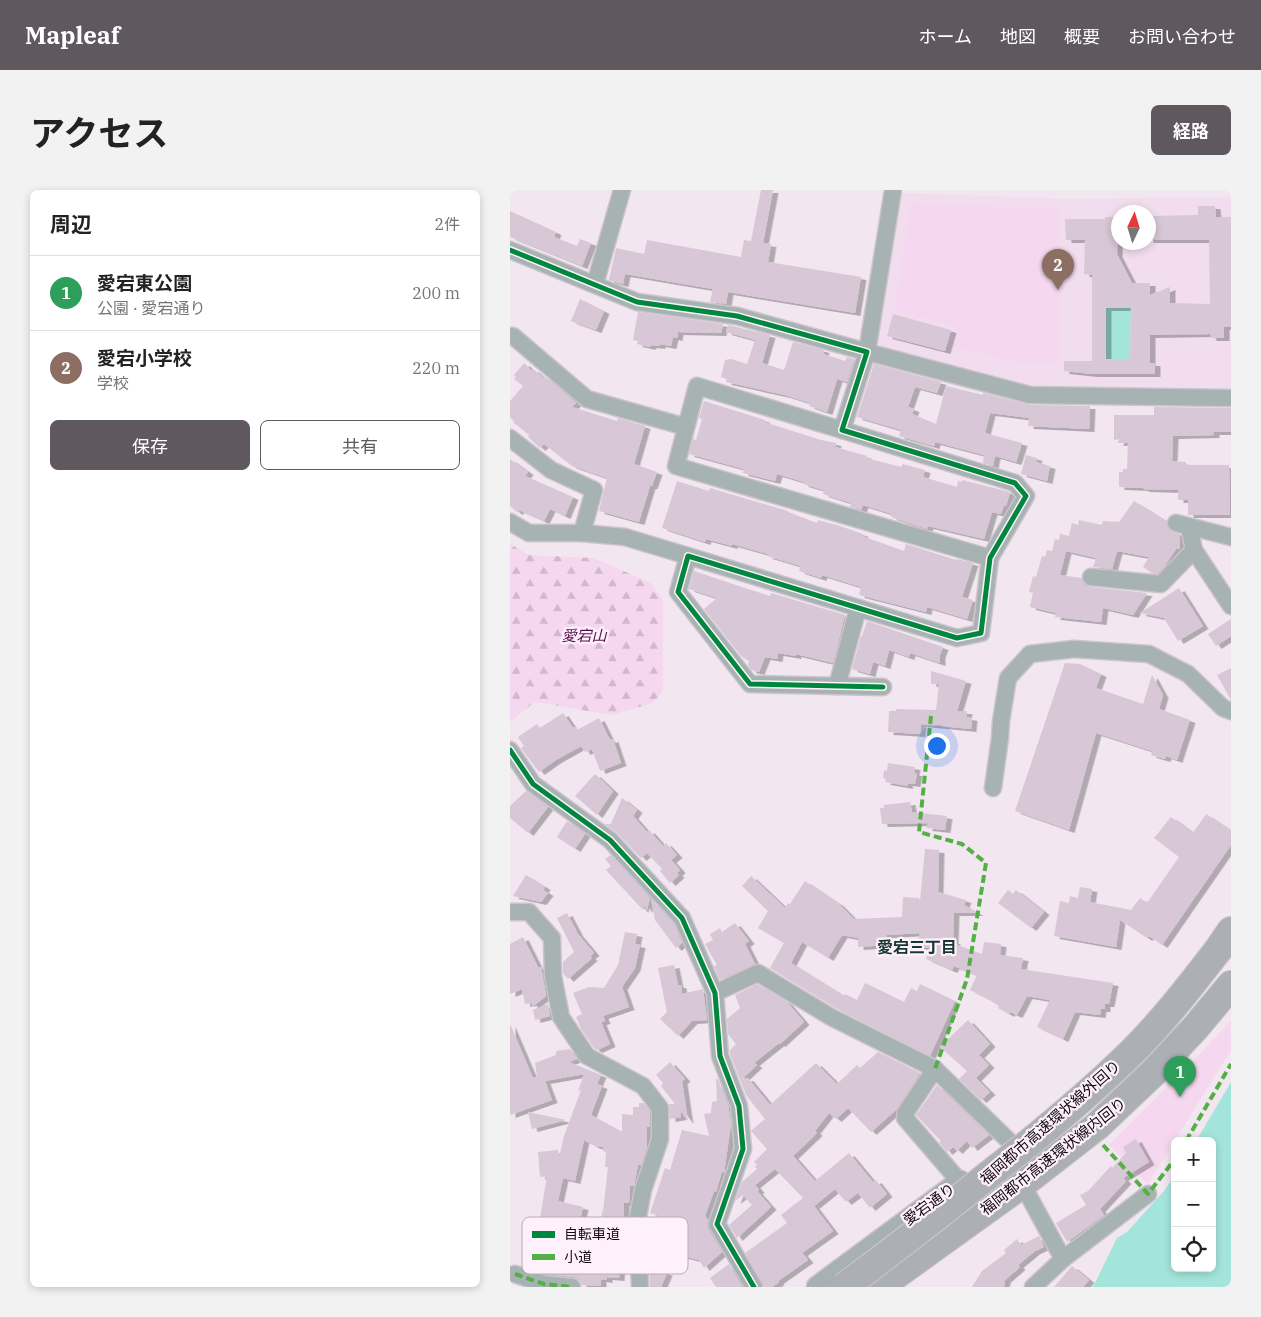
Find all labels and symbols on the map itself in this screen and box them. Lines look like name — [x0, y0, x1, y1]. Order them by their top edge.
north arrow — [1111, 205, 1156, 250]
pin: 2 — [1042, 249, 1074, 290]
park label: 愛宕山 — [561, 626, 607, 645]
your location — [924, 733, 950, 759]
district label: 愛宕三丁目 — [877, 937, 957, 957]
street label: 福岡都市高速環状線外回り — [976, 1056, 1124, 1188]
pin: 1 — [1164, 1056, 1196, 1097]
street label: 福岡都市高速環状線内回り — [976, 1093, 1130, 1219]
street label: 愛宕通り — [899, 1179, 959, 1229]
legend — [522, 1217, 688, 1274]
text: 自転車道 — [564, 1225, 620, 1243]
text: 小道 — [564, 1248, 592, 1266]

